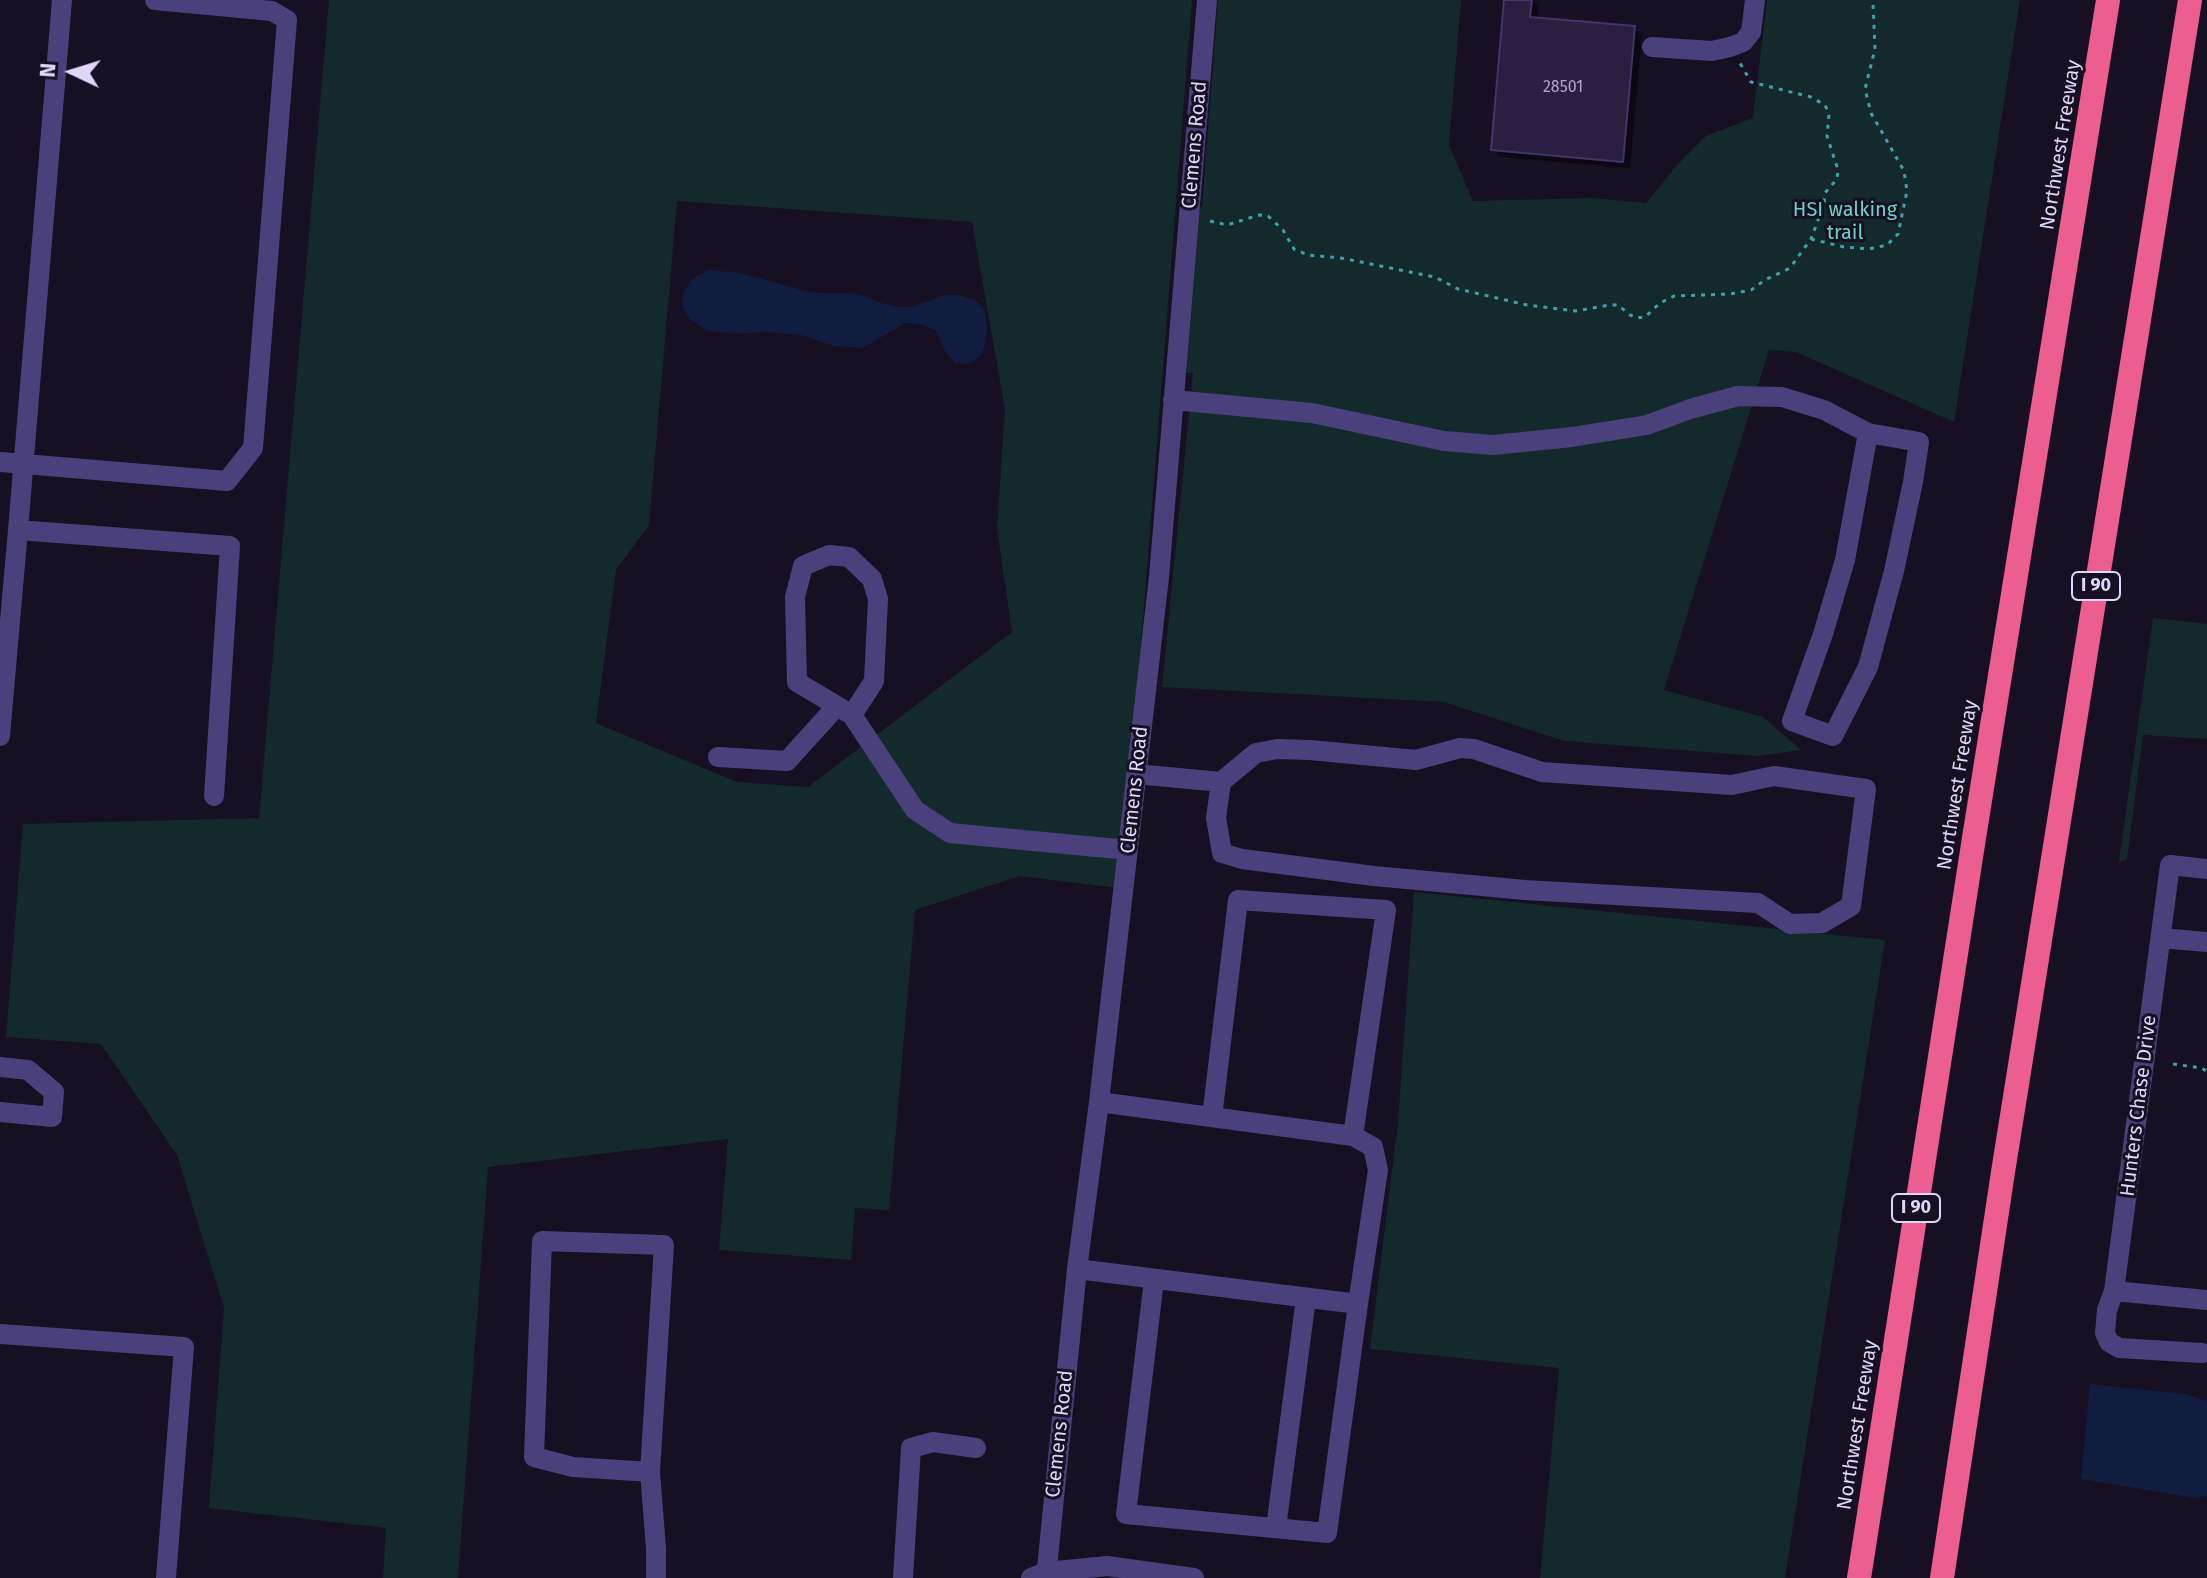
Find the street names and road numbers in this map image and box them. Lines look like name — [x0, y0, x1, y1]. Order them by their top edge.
street label: Northwest Freeway — [2036, 58, 2086, 232]
street label: Clemens Road — [1177, 80, 1213, 210]
road number: I 90 — [2072, 572, 2120, 600]
street label: Northwest Freeway — [1933, 698, 1983, 872]
street label: Clemens Road — [1116, 725, 1154, 855]
street label: Hunters Chase Drive — [2116, 1014, 2162, 1198]
road number: I 90 — [1892, 1194, 1940, 1222]
street label: Northwest Freeway — [1833, 1338, 1883, 1512]
street label: Clemens Road — [1041, 1369, 1079, 1499]

